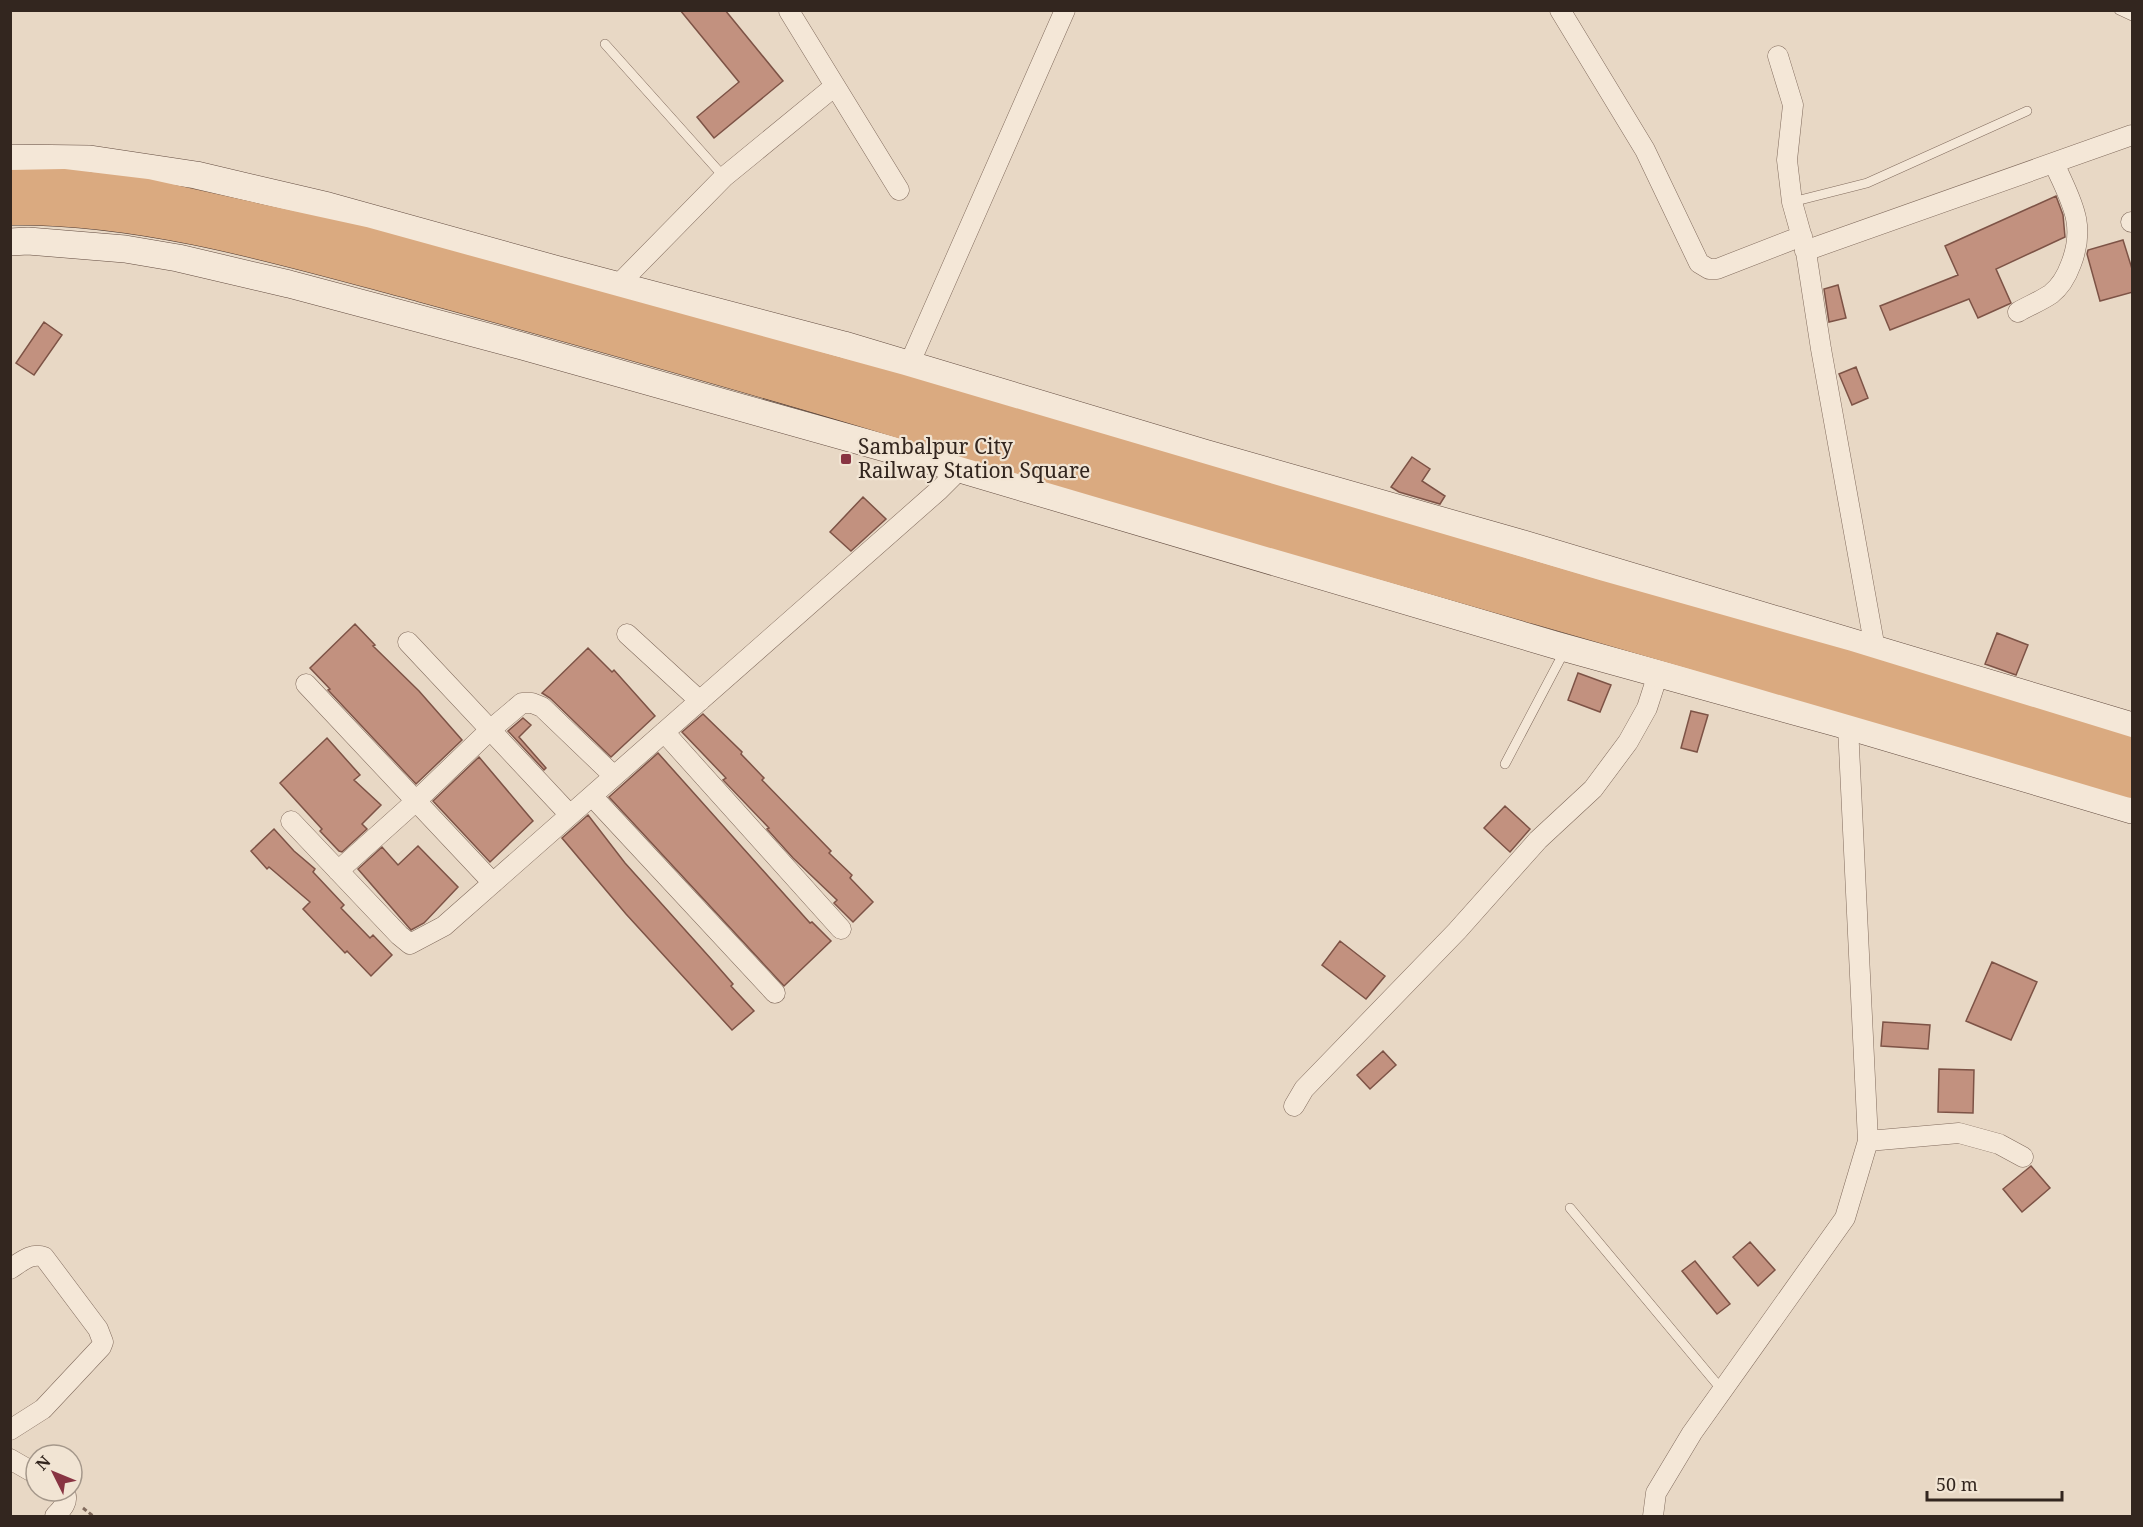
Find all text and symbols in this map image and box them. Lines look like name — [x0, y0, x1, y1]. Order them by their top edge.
place label: Sambalpur City Railway Station Square — [858, 432, 1090, 484]
marker: Sambalpur City Railway Station Square — [839, 452, 853, 466]
north arrow — [24, 1443, 84, 1503]
text: N — [31, 1450, 56, 1475]
scale bar — [1927, 1464, 2062, 1502]
text: 50 m — [1936, 1472, 1978, 1496]

